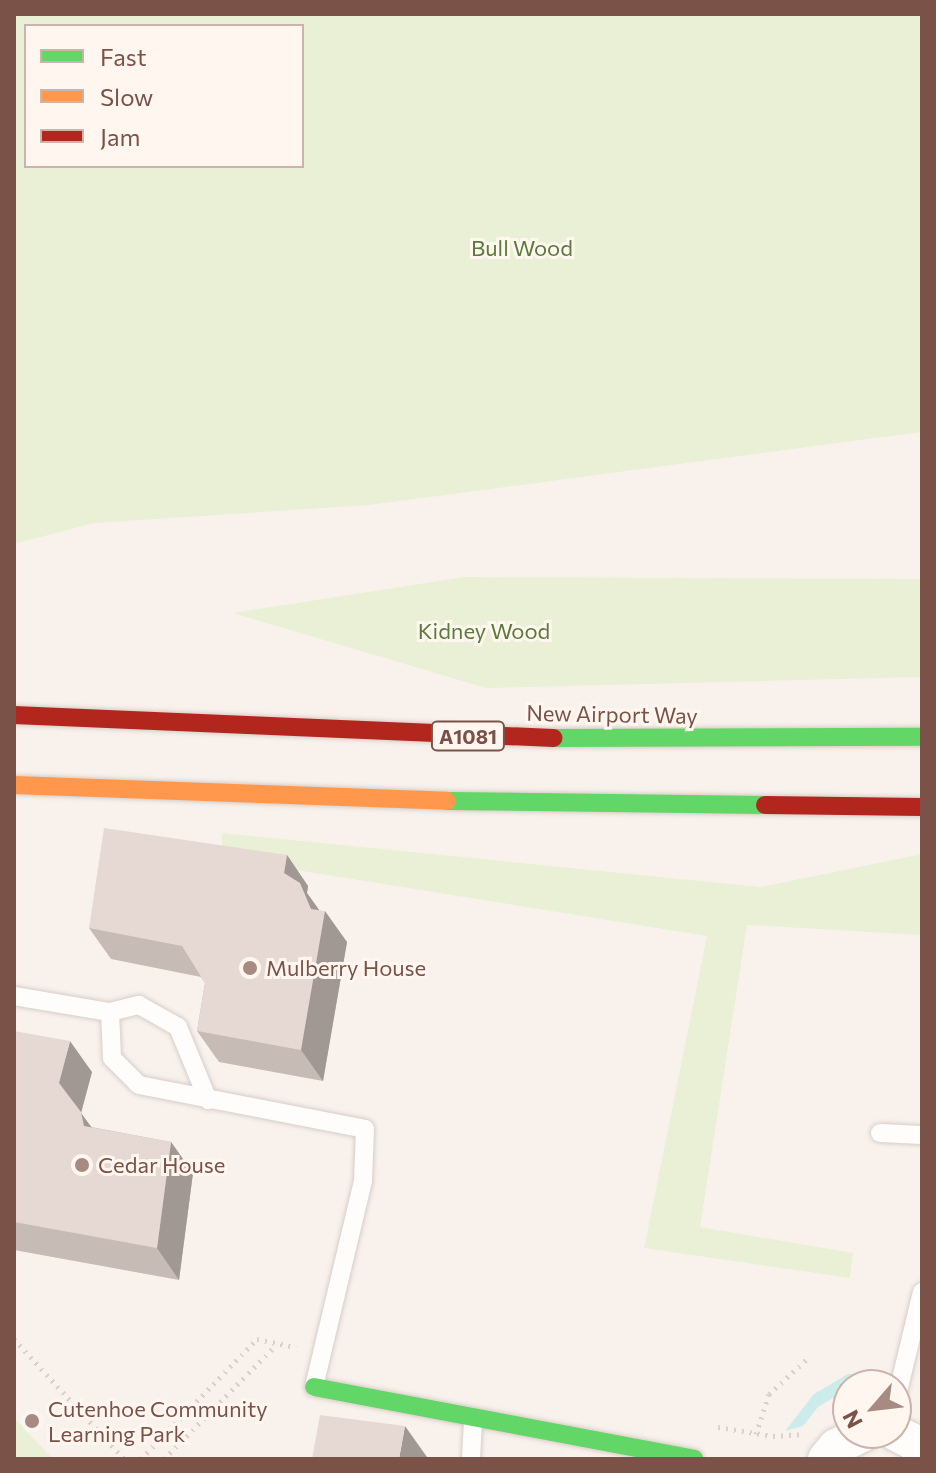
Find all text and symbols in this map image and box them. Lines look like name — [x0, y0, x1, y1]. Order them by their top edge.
legend — [24, 24, 304, 168]
text: Fast — [100, 42, 147, 71]
text: Slow — [100, 82, 153, 111]
text: Jam — [100, 122, 140, 151]
park label: Bull Wood — [471, 235, 573, 261]
park label: Kidney Wood — [418, 618, 550, 644]
street label: New Airport Way — [526, 699, 698, 729]
road number: A1081 — [430, 720, 506, 752]
place label: Mulberry House — [266, 955, 426, 981]
marker: Mulberry House — [241, 959, 259, 977]
place label: Cedar House — [98, 1152, 225, 1178]
marker: Cedar House — [73, 1156, 91, 1174]
north arrow — [832, 1369, 912, 1449]
place label: Cutenhoe Community Learning Park — [48, 1395, 268, 1446]
text: N — [836, 1406, 868, 1433]
marker: Cutenhoe Community Learning Park — [23, 1412, 41, 1430]

